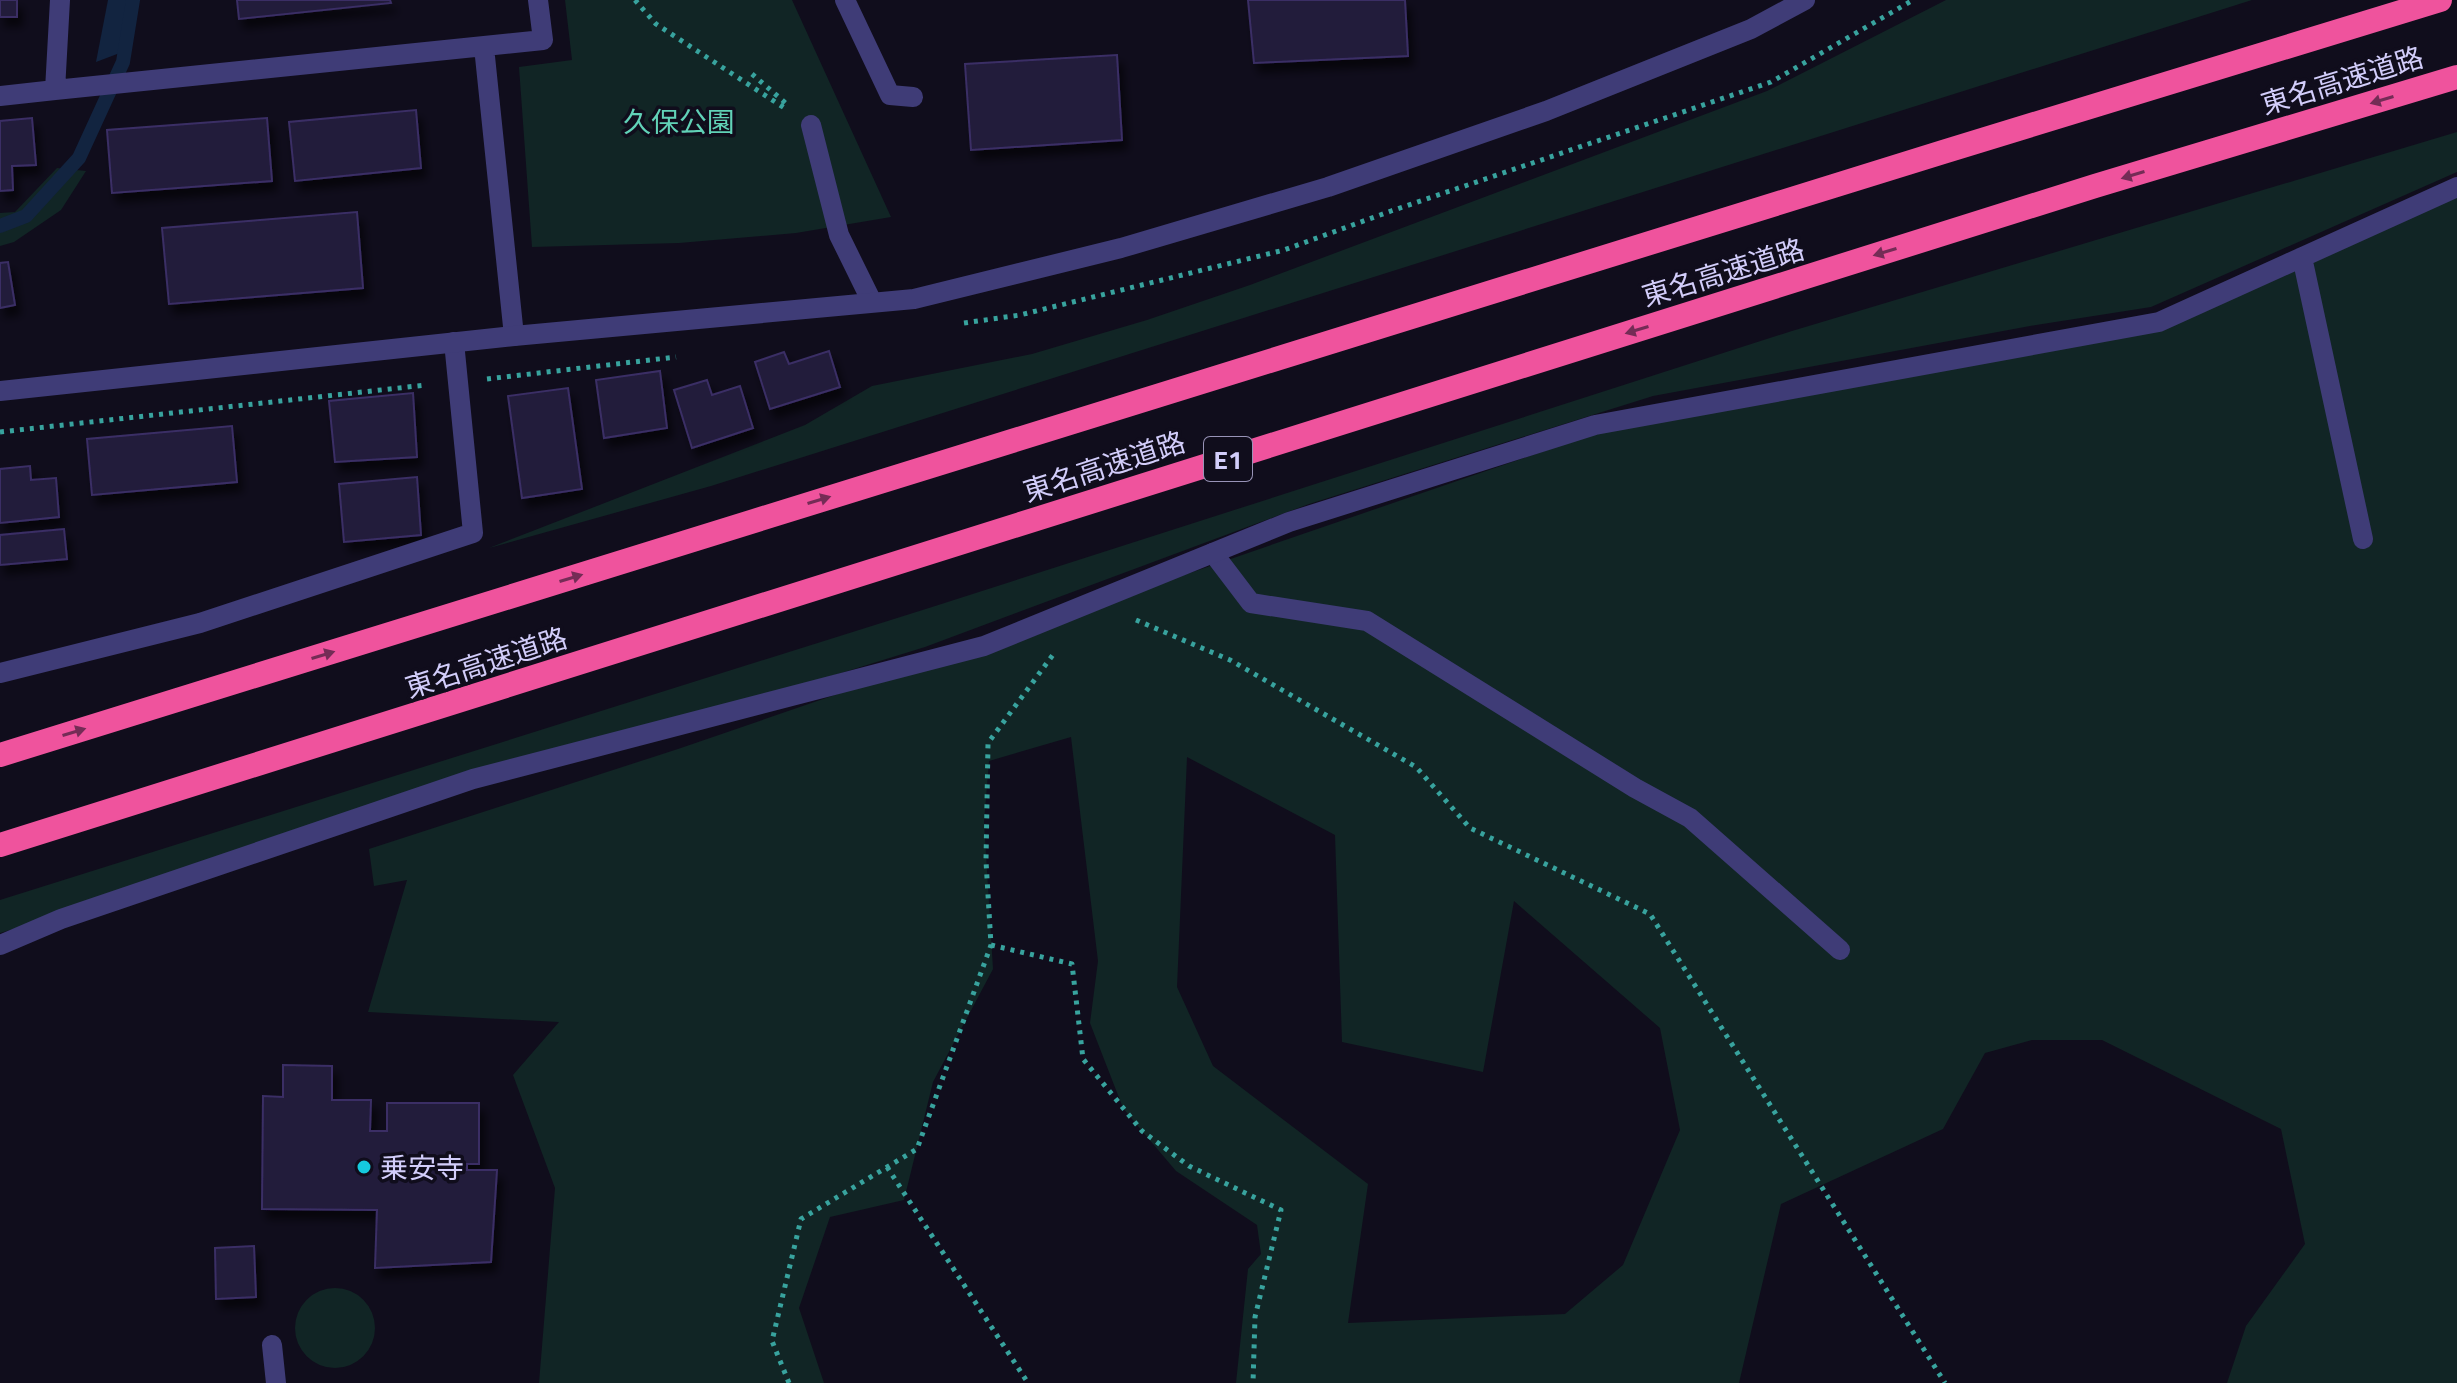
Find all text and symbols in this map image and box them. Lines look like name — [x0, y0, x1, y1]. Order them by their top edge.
street label: 東名高速道路 — [2255, 35, 2429, 125]
one-way arrow — [2370, 94, 2394, 106]
park label: 久保公園 — [623, 100, 735, 143]
one-way arrow — [2121, 169, 2145, 182]
street label: 東名高速道路 — [1636, 227, 1810, 317]
one-way arrow — [1873, 246, 1897, 259]
one-way arrow — [1625, 324, 1649, 337]
street label: 東名高速道路 — [1017, 420, 1191, 512]
road number: E1 — [1204, 437, 1252, 481]
one-way arrow — [808, 494, 832, 506]
one-way arrow — [559, 571, 583, 583]
street label: 東名高速道路 — [399, 616, 573, 708]
one-way arrow — [311, 648, 335, 660]
one-way arrow — [63, 725, 87, 738]
place label: 乗安寺 — [380, 1146, 464, 1189]
marker: 乗安寺 — [355, 1158, 373, 1176]

